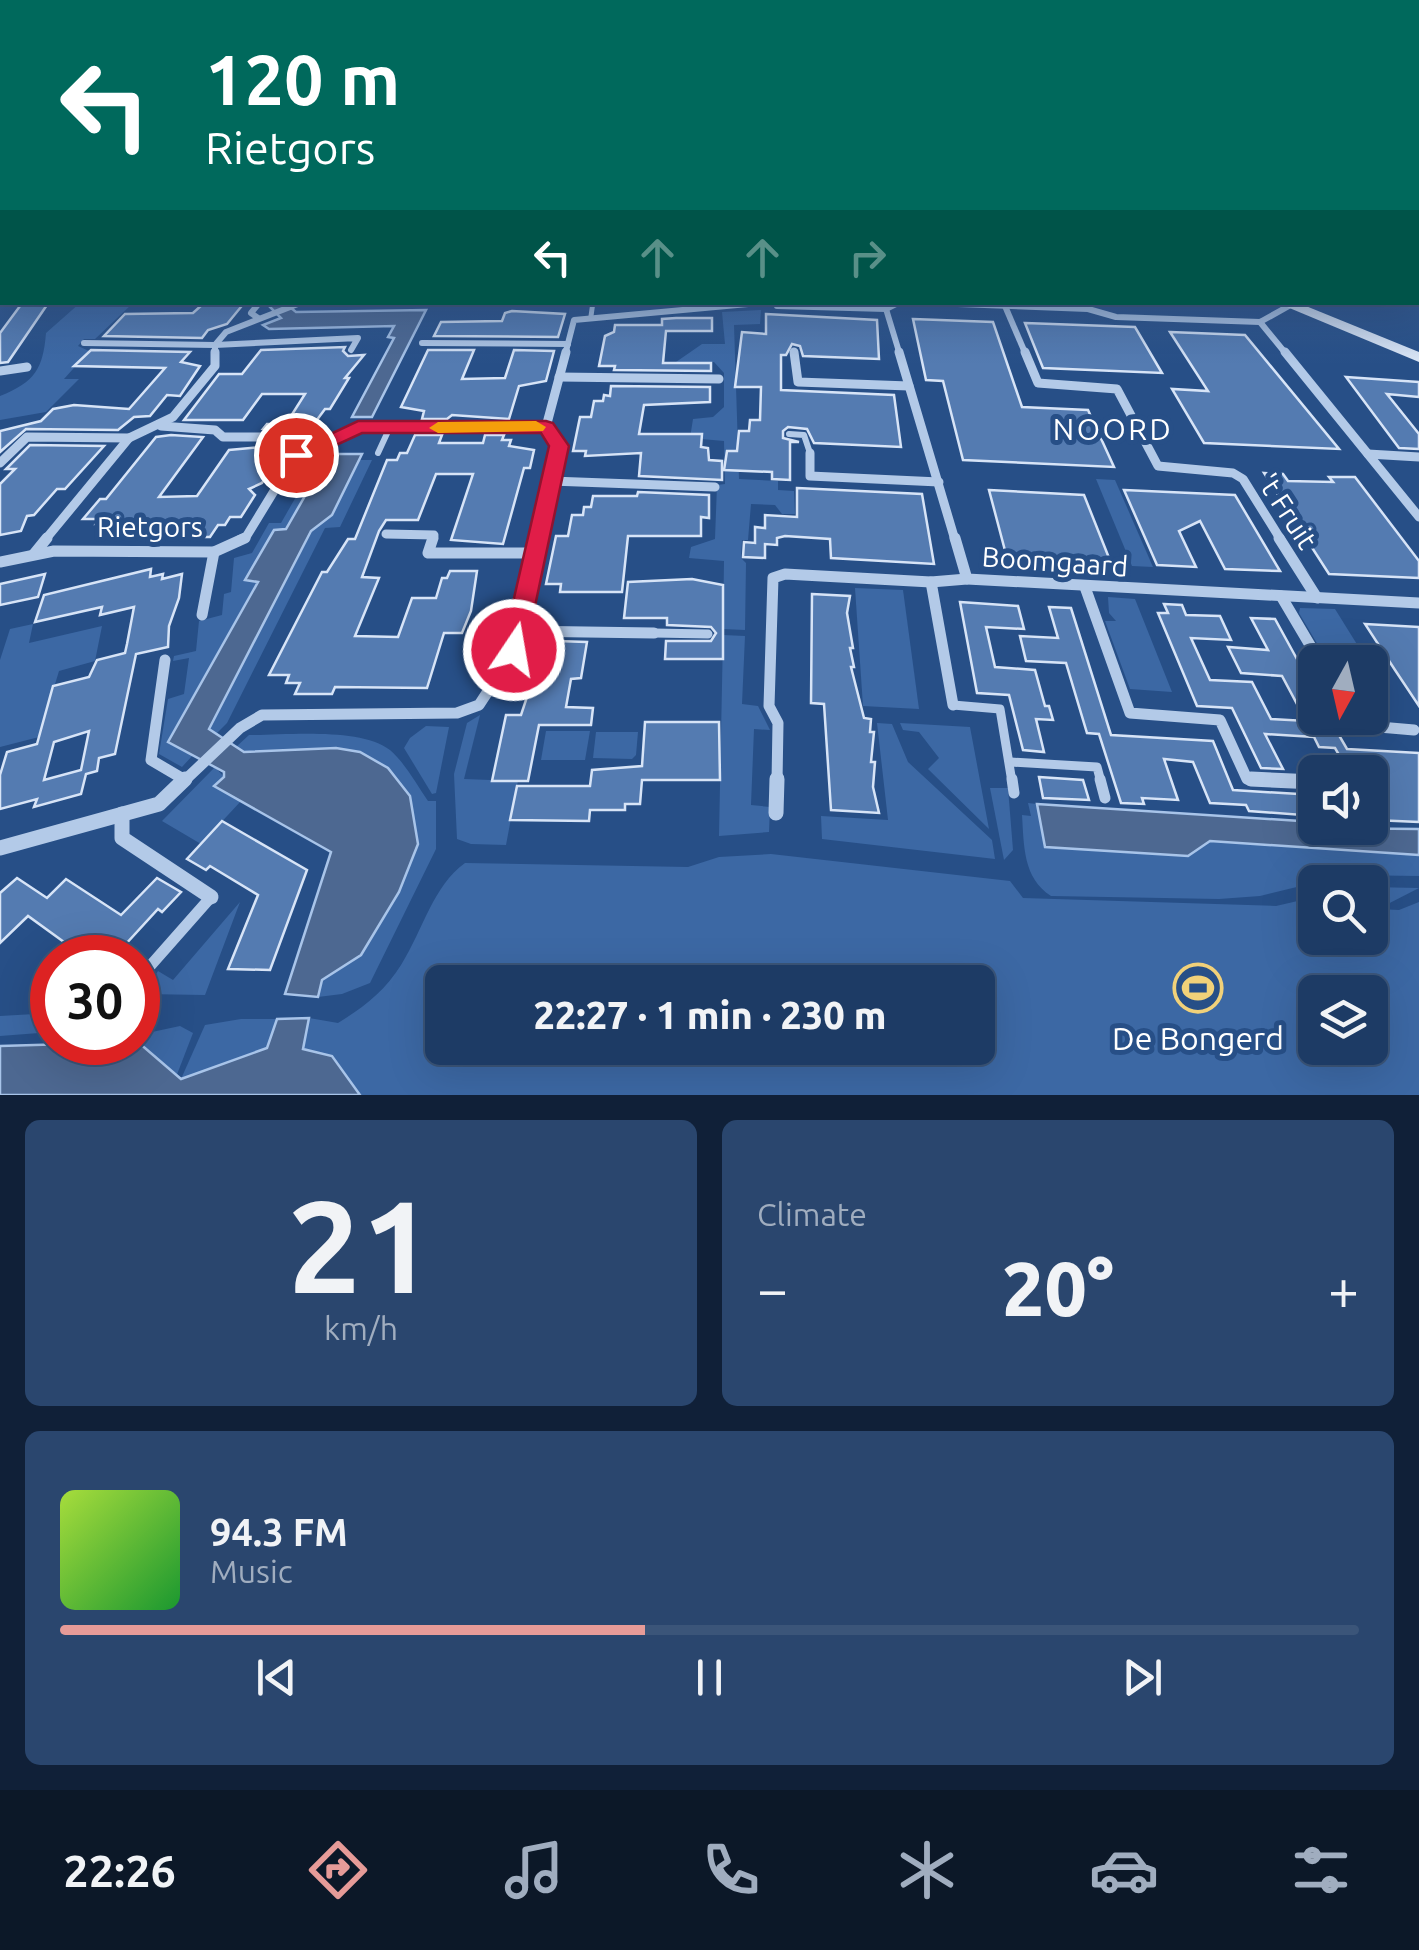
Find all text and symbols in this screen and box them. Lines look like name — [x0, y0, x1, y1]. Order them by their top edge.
icon: left — [40, 40, 170, 170]
text: 120 m — [205, 40, 400, 118]
text: Rietgors — [205, 122, 375, 173]
icon: left — [525, 230, 580, 285]
icon: ahead — [630, 230, 685, 285]
icon: ahead — [735, 230, 790, 285]
icon: right — [840, 230, 895, 285]
district label: NOORD — [1053, 412, 1173, 446]
pin — [254, 413, 339, 498]
icon: arrive — [269, 428, 324, 483]
street label: 't Fruit — [1252, 468, 1324, 554]
street label: Rietgors — [97, 511, 203, 542]
street label: Boomgaard — [981, 540, 1129, 582]
position arrow — [462, 598, 566, 702]
north arrow — [1298, 645, 1388, 735]
map controls — [1298, 645, 1388, 1065]
button: sound — [1298, 755, 1388, 845]
button: search — [1298, 865, 1388, 955]
speed limit sign: 30 — [30, 935, 160, 1065]
sports icon: De Bongerd — [1172, 962, 1224, 1014]
button: layers — [1298, 975, 1388, 1065]
text: 22:27 · 1 min · 230 m — [533, 994, 887, 1036]
place label: De Bongerd — [1112, 1020, 1284, 1056]
text: 21 — [288, 1172, 434, 1318]
text: Climate — [757, 1196, 867, 1232]
text: 20° — [1002, 1246, 1114, 1330]
text: − — [757, 1258, 788, 1319]
text: + — [1328, 1258, 1359, 1319]
text: km/h — [324, 1310, 398, 1346]
text: 94.3 FM — [210, 1511, 348, 1553]
text: Music — [210, 1553, 293, 1589]
icon: previous — [249, 1650, 304, 1705]
icon: pause — [682, 1650, 737, 1705]
icon: next — [1115, 1650, 1170, 1705]
icon: directions — [303, 1835, 373, 1905]
icon: music — [499, 1835, 569, 1905]
icon: phone — [696, 1835, 766, 1905]
icon: climate — [892, 1835, 962, 1905]
icon: car — [1089, 1835, 1159, 1905]
icon: filters — [1286, 1835, 1356, 1905]
text: 22:26 — [63, 1845, 176, 1896]

